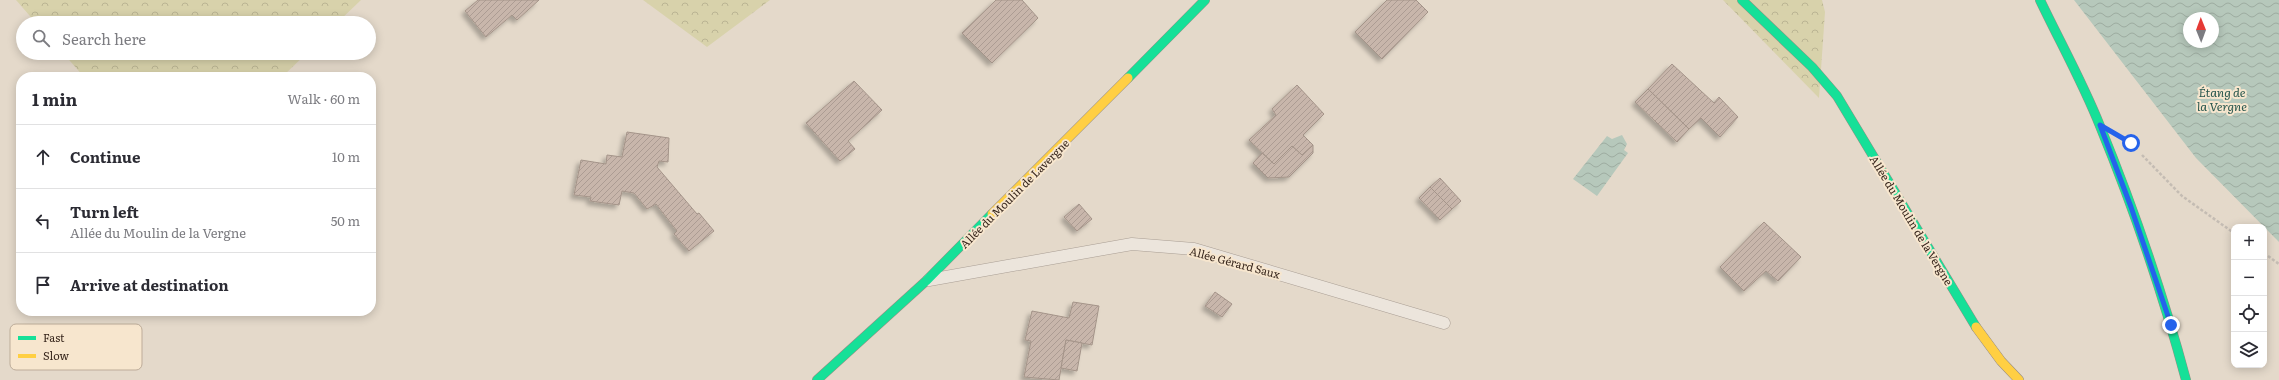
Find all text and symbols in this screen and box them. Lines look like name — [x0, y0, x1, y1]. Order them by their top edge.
north arrow — [2183, 12, 2219, 48]
search box — [16, 16, 376, 60]
icon: search — [30, 27, 52, 49]
text: Search here — [62, 27, 146, 50]
water label: Étang de la Vergne — [2197, 83, 2247, 115]
text: 1 min — [32, 86, 77, 111]
text: Walk · 60 m — [287, 89, 360, 108]
route start — [2122, 134, 2140, 152]
street label: Allée du Moulin de Lavergne — [956, 135, 1072, 251]
text: Continue — [70, 145, 140, 168]
icon: ahead — [32, 146, 54, 168]
text: 10 m — [332, 147, 360, 166]
street label: Allée du Moulin de la Vergne — [1867, 152, 1957, 288]
text: Turn left — [70, 200, 139, 223]
icon: left — [32, 210, 54, 232]
text: 50 m — [331, 211, 360, 230]
text: Allée du Moulin de la Vergne — [70, 223, 246, 242]
map controls — [2231, 224, 2267, 368]
button: + — [2231, 224, 2267, 260]
street label: Allée Gérard Saux — [1188, 242, 1283, 282]
button: − — [2231, 260, 2267, 296]
text: Arrive at destination — [70, 273, 229, 296]
icon: arrive — [32, 274, 54, 296]
button: locate — [2231, 296, 2267, 332]
route end — [2162, 316, 2180, 334]
legend — [10, 324, 142, 370]
text: Fast — [43, 329, 65, 345]
button: layers — [2231, 332, 2267, 368]
text: Slow — [43, 347, 69, 363]

